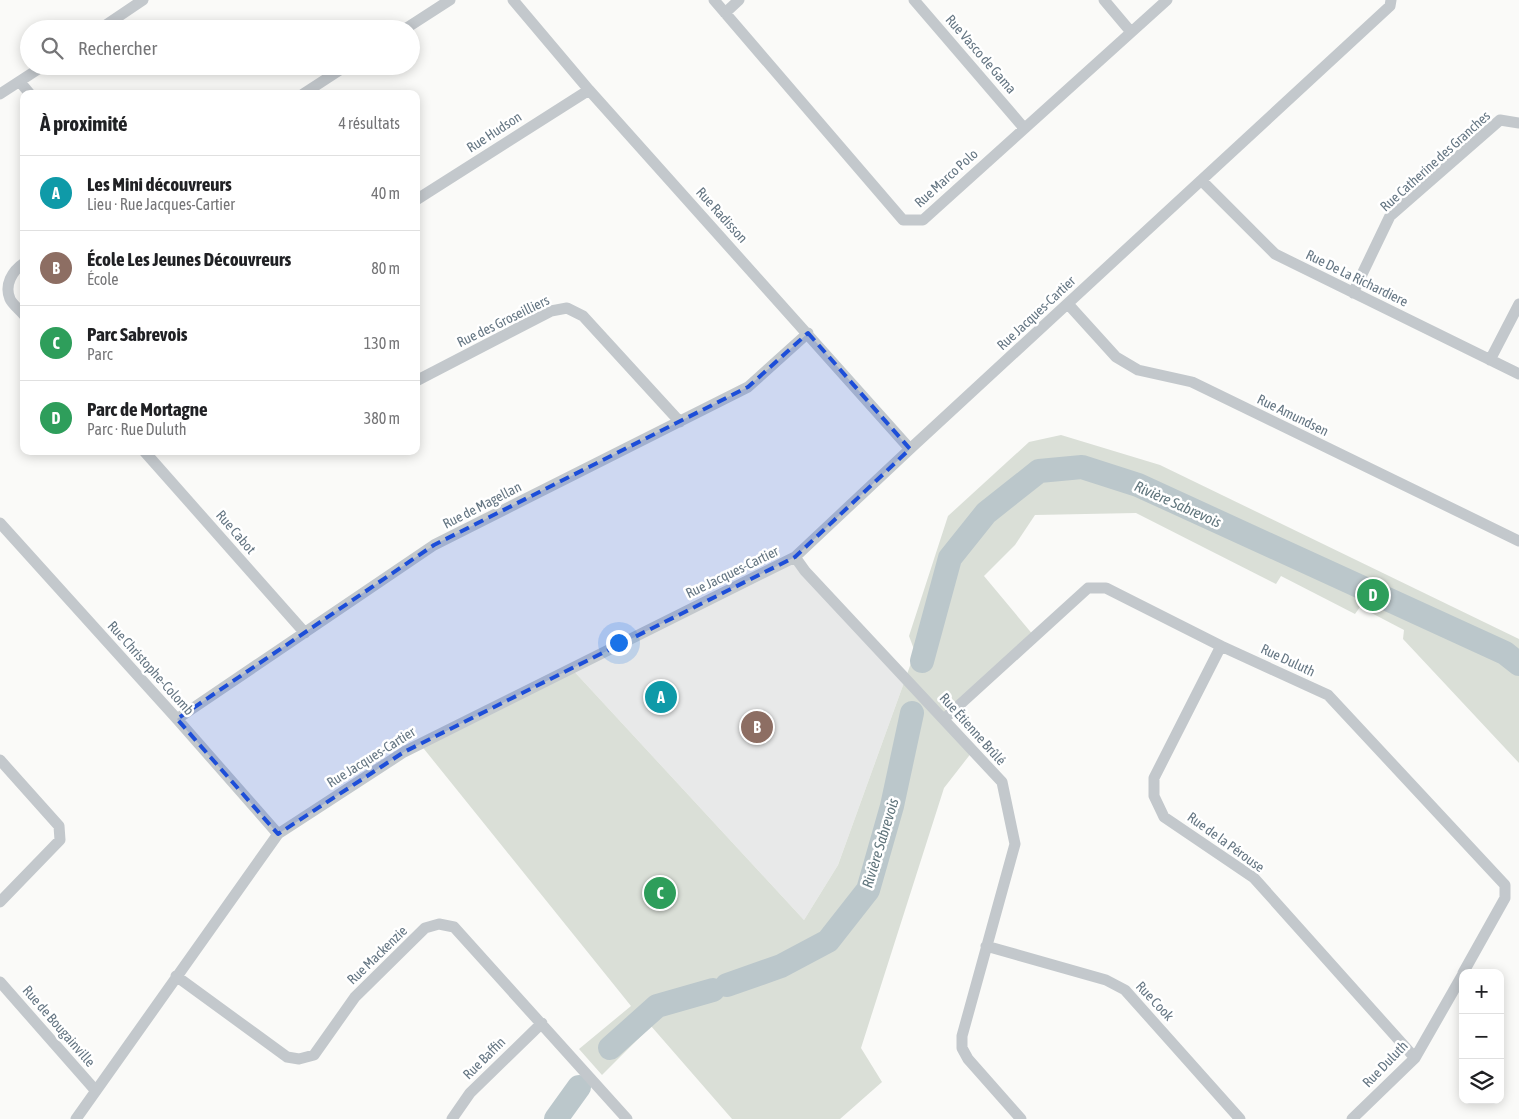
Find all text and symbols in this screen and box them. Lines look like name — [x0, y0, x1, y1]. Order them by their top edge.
street label: Rue Vasco de Gama — [942, 11, 1020, 97]
search box — [20, 20, 420, 75]
icon: search — [38, 34, 66, 62]
text: Rechercher — [78, 37, 157, 59]
street label: Rue Catherine des Granches — [1377, 107, 1493, 215]
street label: Rue Hudson — [464, 108, 524, 156]
text: À proximité — [40, 111, 128, 135]
text: 4 résultats — [338, 114, 400, 132]
street label: Rue Marco Polo — [911, 146, 981, 210]
text: Les Mini découvreurs — [87, 173, 232, 195]
text: A — [52, 184, 60, 202]
text: 40 m — [371, 184, 400, 202]
street label: Rue Radisson — [693, 184, 751, 246]
text: Lieu · Rue Jacques-Cartier — [87, 195, 235, 213]
street label: Rue De La Richardiere — [1303, 246, 1411, 310]
text: École Les Jeunes Découvreurs — [87, 248, 291, 270]
text: B — [52, 259, 60, 277]
text: 80 m — [371, 259, 400, 277]
text: École — [87, 270, 119, 288]
street label: Rue Jacques-Cartier — [994, 272, 1079, 353]
street label: Rue des Groseilliers — [454, 292, 552, 350]
text: Parc Sabrevois — [87, 323, 188, 345]
text: C — [52, 334, 60, 352]
text: 130 m — [364, 334, 400, 352]
text: Parc — [87, 345, 113, 363]
street label: Rue Amundsen — [1255, 391, 1331, 439]
text: Parc de Mortagne — [87, 398, 208, 420]
text: D — [52, 409, 60, 427]
text: 380 m — [364, 409, 400, 427]
text: Parc · Rue Duluth — [87, 420, 187, 438]
water label: Rivière Sabrevois — [1132, 477, 1224, 531]
street label: Rue de Magellan — [440, 478, 524, 532]
street label: Rue Cabot — [213, 507, 259, 557]
street label: Rue Jacques-Cartier — [683, 542, 782, 601]
pin: D — [1357, 576, 1389, 614]
street label: Rue Christophe-Colomb — [105, 618, 198, 719]
your location — [606, 630, 632, 656]
street label: Rue Duluth — [1258, 641, 1318, 679]
pin: A — [645, 678, 677, 716]
street label: Rue Étienne Brûlé — [937, 690, 1009, 768]
pin: B — [741, 708, 773, 746]
street label: Rue Jacques-Cartier — [324, 723, 419, 791]
water label: Rivière Sabrevois — [858, 796, 902, 890]
street label: Rue de la Pérouse — [1185, 809, 1267, 875]
pin: C — [644, 874, 676, 912]
street label: Rue Mackenzie — [344, 923, 410, 987]
map controls — [1459, 969, 1504, 1104]
button: + — [1459, 969, 1504, 1014]
street label: Rue Cook — [1133, 978, 1177, 1024]
street label: Rue de Bougainville — [20, 982, 98, 1070]
button: − — [1459, 1014, 1504, 1059]
street label: Rue Baffin — [460, 1034, 508, 1082]
street label: Rue Duluth — [1359, 1038, 1411, 1090]
button: layers — [1459, 1059, 1504, 1104]

